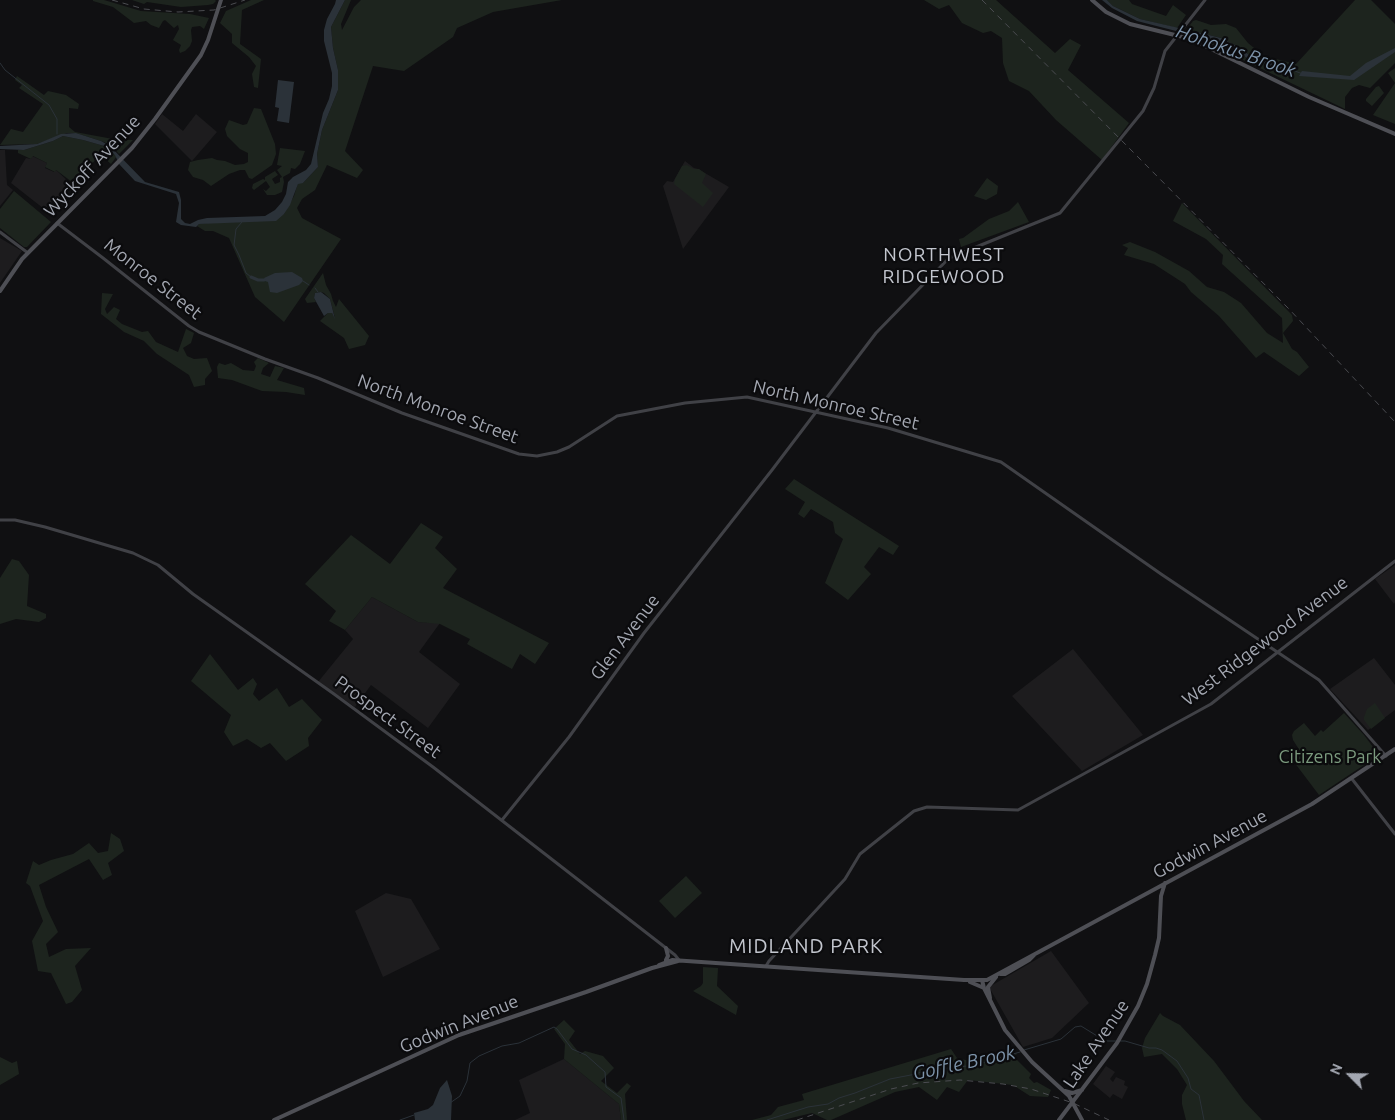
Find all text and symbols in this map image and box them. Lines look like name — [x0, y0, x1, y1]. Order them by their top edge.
water label: Hohokus Brook — [1173, 20, 1299, 82]
street label: Wyckoff Avenue — [39, 111, 145, 221]
street label: Monroe Street — [100, 234, 206, 324]
district label: NORTHWEST RIDGEWOOD — [881, 244, 1007, 288]
street label: North Monroe Street — [355, 370, 521, 448]
street label: North Monroe Street — [751, 375, 921, 435]
street label: West Ridgewood Avenue — [1178, 572, 1352, 710]
street label: Glen Avenue — [586, 590, 664, 684]
street label: Prospect Street — [331, 671, 445, 763]
park label: Citizens Park — [1279, 746, 1381, 768]
street label: Godwin Avenue — [1149, 805, 1271, 883]
district label: MIDLAND PARK — [727, 934, 885, 958]
street label: Godwin Avenue — [396, 990, 522, 1058]
street label: Lake Avenue — [1059, 996, 1133, 1092]
water label: Goffle Brook — [911, 1041, 1017, 1085]
north arrow — [1325, 1050, 1375, 1100]
text: N — [1327, 1061, 1346, 1077]

